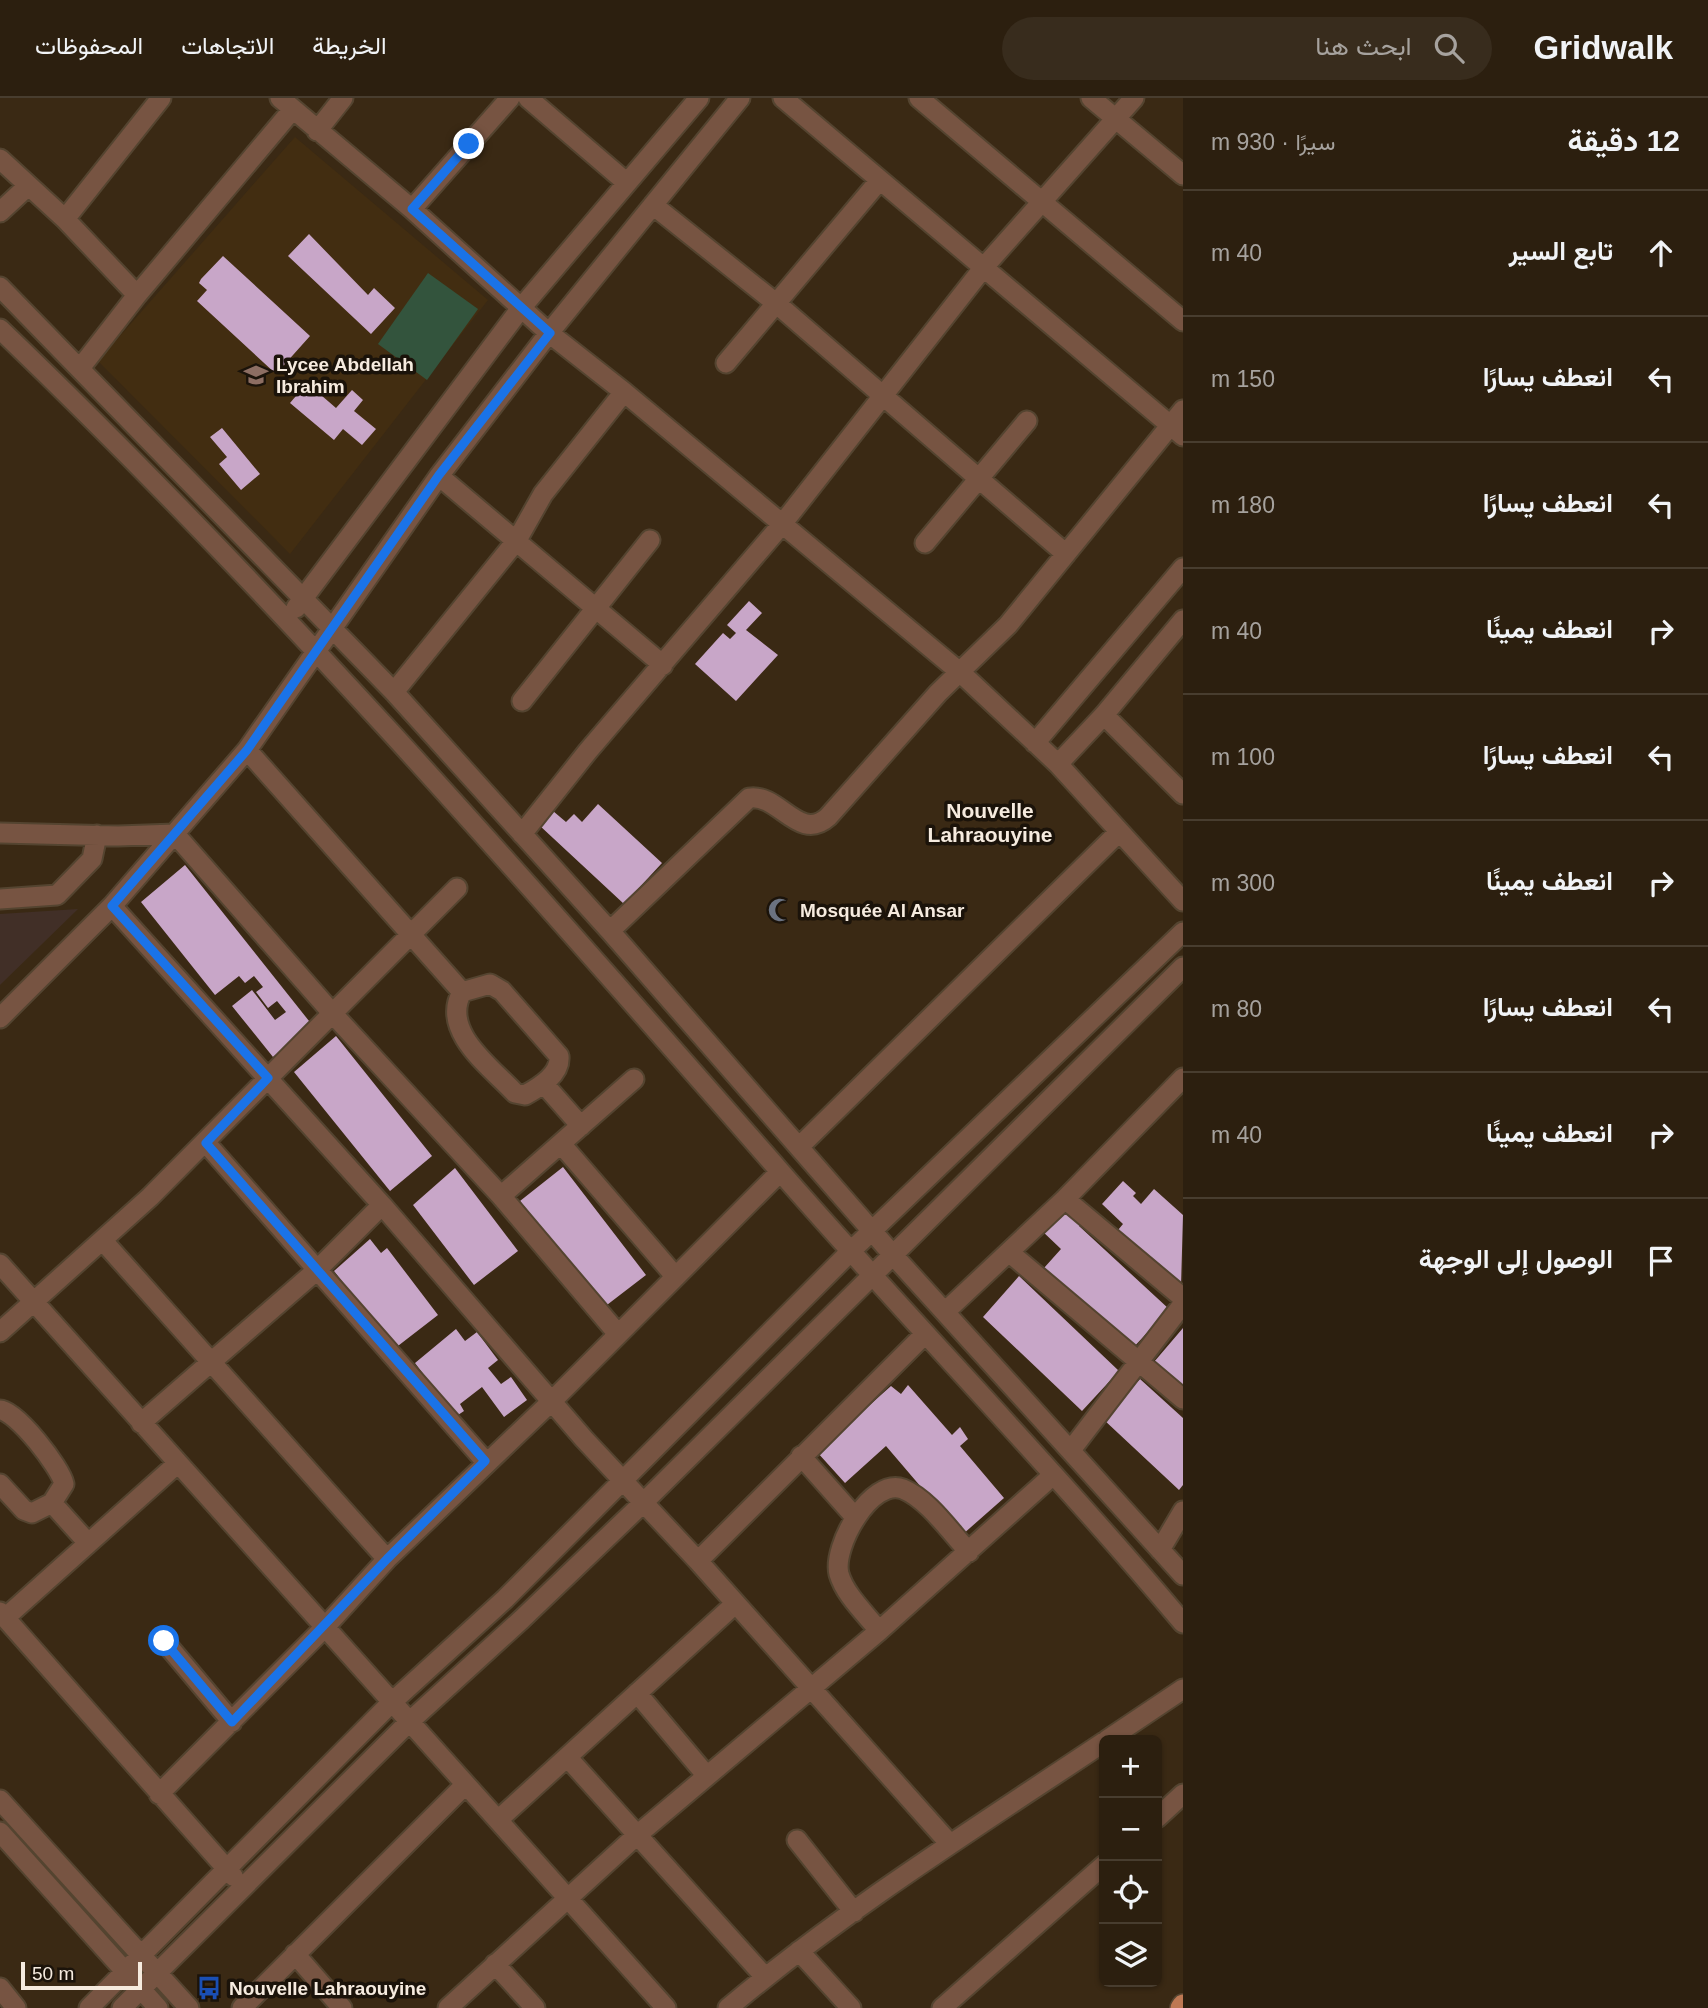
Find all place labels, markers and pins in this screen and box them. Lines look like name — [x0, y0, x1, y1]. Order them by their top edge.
place label: Lycee Abdellah Ibrahim — [276, 354, 414, 397]
school or university icon: Lycee Abdellah Ibrahim — [242, 361, 270, 389]
mosque icon: Mosquée Al Ansar — [766, 896, 794, 924]
place label: Mosquée Al Ansar — [800, 900, 965, 921]
bus stop icon: Nouvelle Lahraouyine — [195, 1974, 223, 2002]
place label: Nouvelle Lahraouyine — [229, 1978, 426, 1999]

